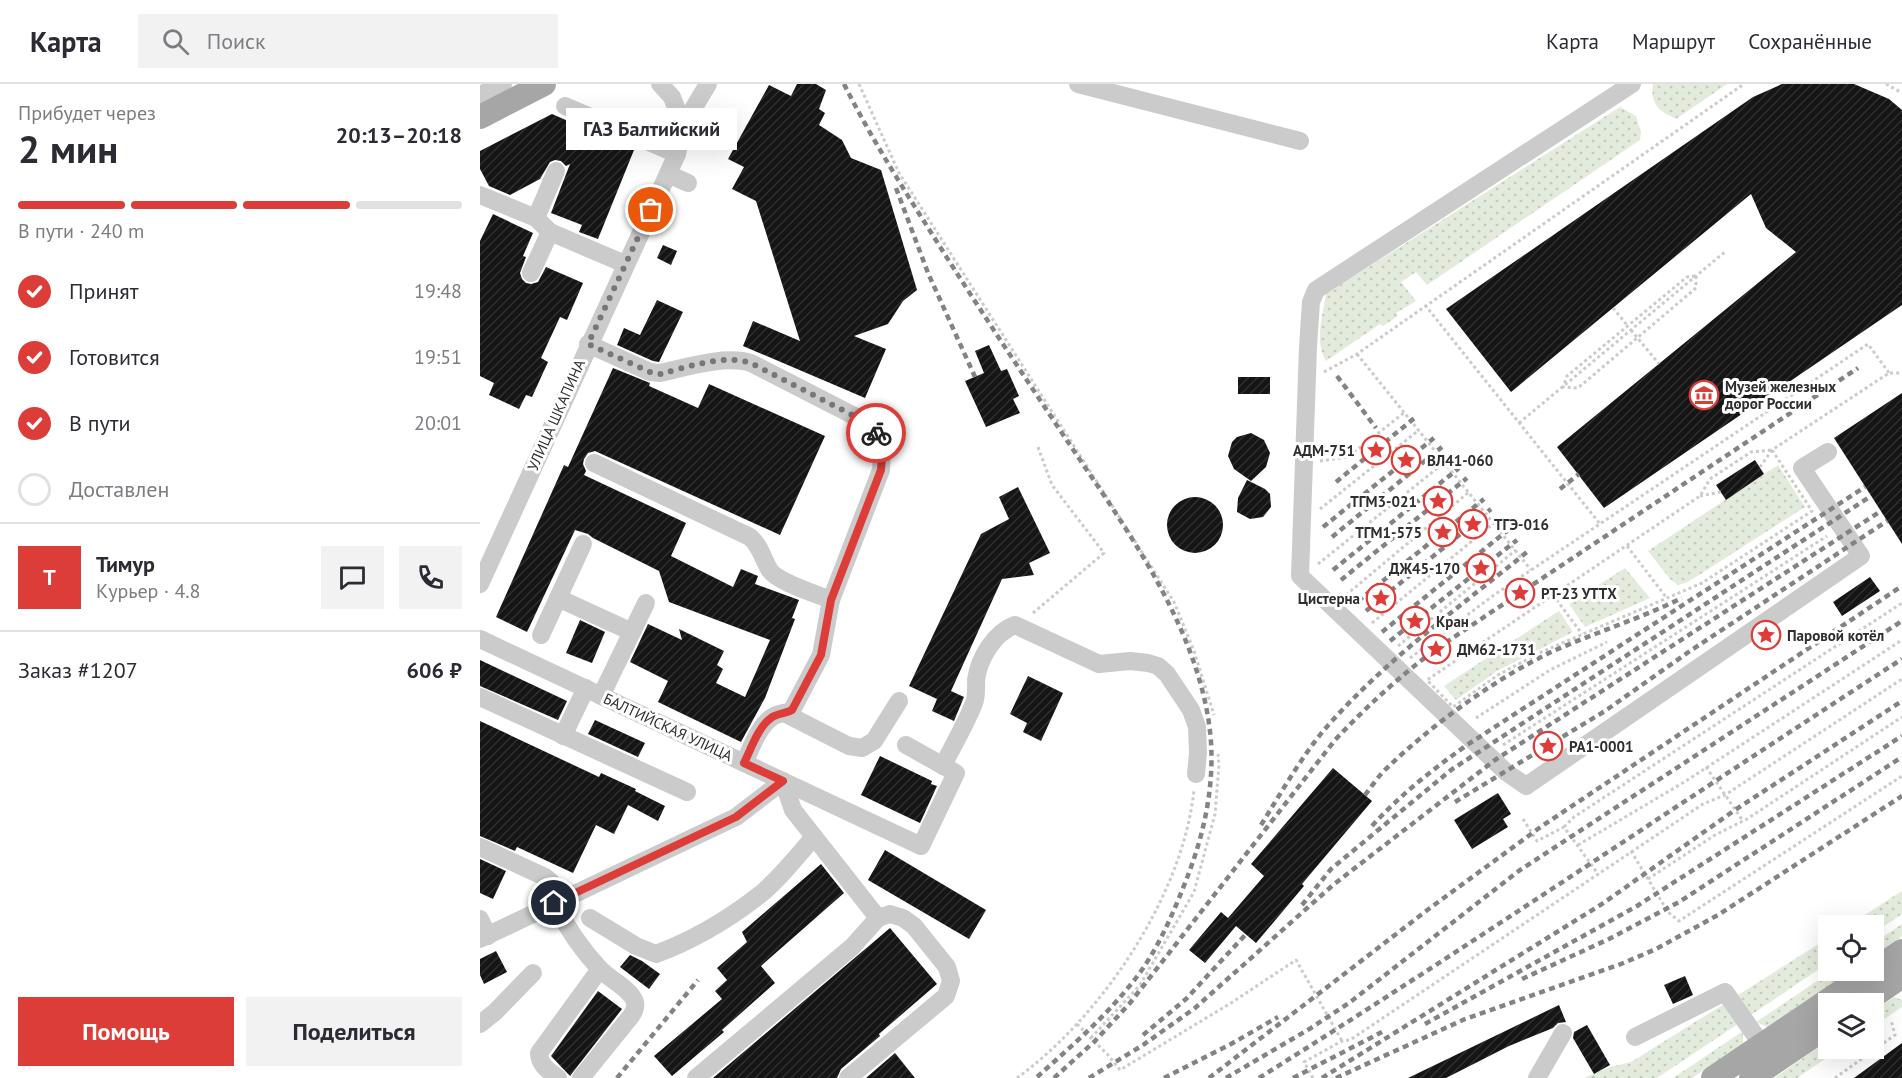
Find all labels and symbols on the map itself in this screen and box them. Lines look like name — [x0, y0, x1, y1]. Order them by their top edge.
callout: ГАЗ Балтийский — [566, 108, 736, 150]
pin — [625, 184, 676, 235]
street label: УЛИЦА ШКАПИНА — [523, 356, 589, 474]
place label: Музей железных дорог России — [1724, 377, 1836, 413]
museum icon: Музей железных дорог России — [1688, 379, 1720, 411]
courier — [846, 403, 906, 463]
place icon: АДМ-751 — [1360, 434, 1392, 466]
place label: АДМ-751 — [1293, 441, 1355, 460]
place icon: ВЛ41-060 — [1390, 444, 1422, 476]
place label: ВЛ41-060 — [1427, 451, 1493, 470]
place icon: ТГМ3-021 — [1422, 485, 1454, 517]
place label: ТГМ3-021 — [1350, 492, 1417, 511]
place icon: ТГЭ-016 — [1457, 508, 1489, 540]
place label: ТГЭ-016 — [1494, 515, 1549, 534]
place icon: ТГМ1-575 — [1427, 516, 1459, 548]
place label: ТГМ1-575 — [1355, 523, 1422, 542]
place icon: ДЖ45-170 — [1465, 552, 1497, 584]
place label: ДЖ45-170 — [1389, 559, 1460, 578]
place icon: РТ-23 УТТХ — [1504, 577, 1536, 609]
place icon: Цистерна — [1365, 582, 1397, 614]
place label: РТ-23 УТТХ — [1541, 584, 1617, 603]
place label: Цистерна — [1298, 589, 1360, 608]
place icon: Кран — [1399, 605, 1431, 637]
place label: Кран — [1436, 612, 1469, 631]
place icon: Паровой котёл — [1750, 619, 1782, 651]
place label: Паровой котёл — [1787, 626, 1884, 645]
place icon: ДМ62-1731 — [1420, 633, 1452, 665]
place label: ДМ62-1731 — [1457, 640, 1536, 659]
street label: БАЛТИЙСКАЯ УЛИЦА — [600, 689, 736, 765]
place icon: РА1-0001 — [1532, 730, 1564, 762]
place label: РА1-0001 — [1569, 737, 1633, 756]
pin — [528, 877, 579, 928]

